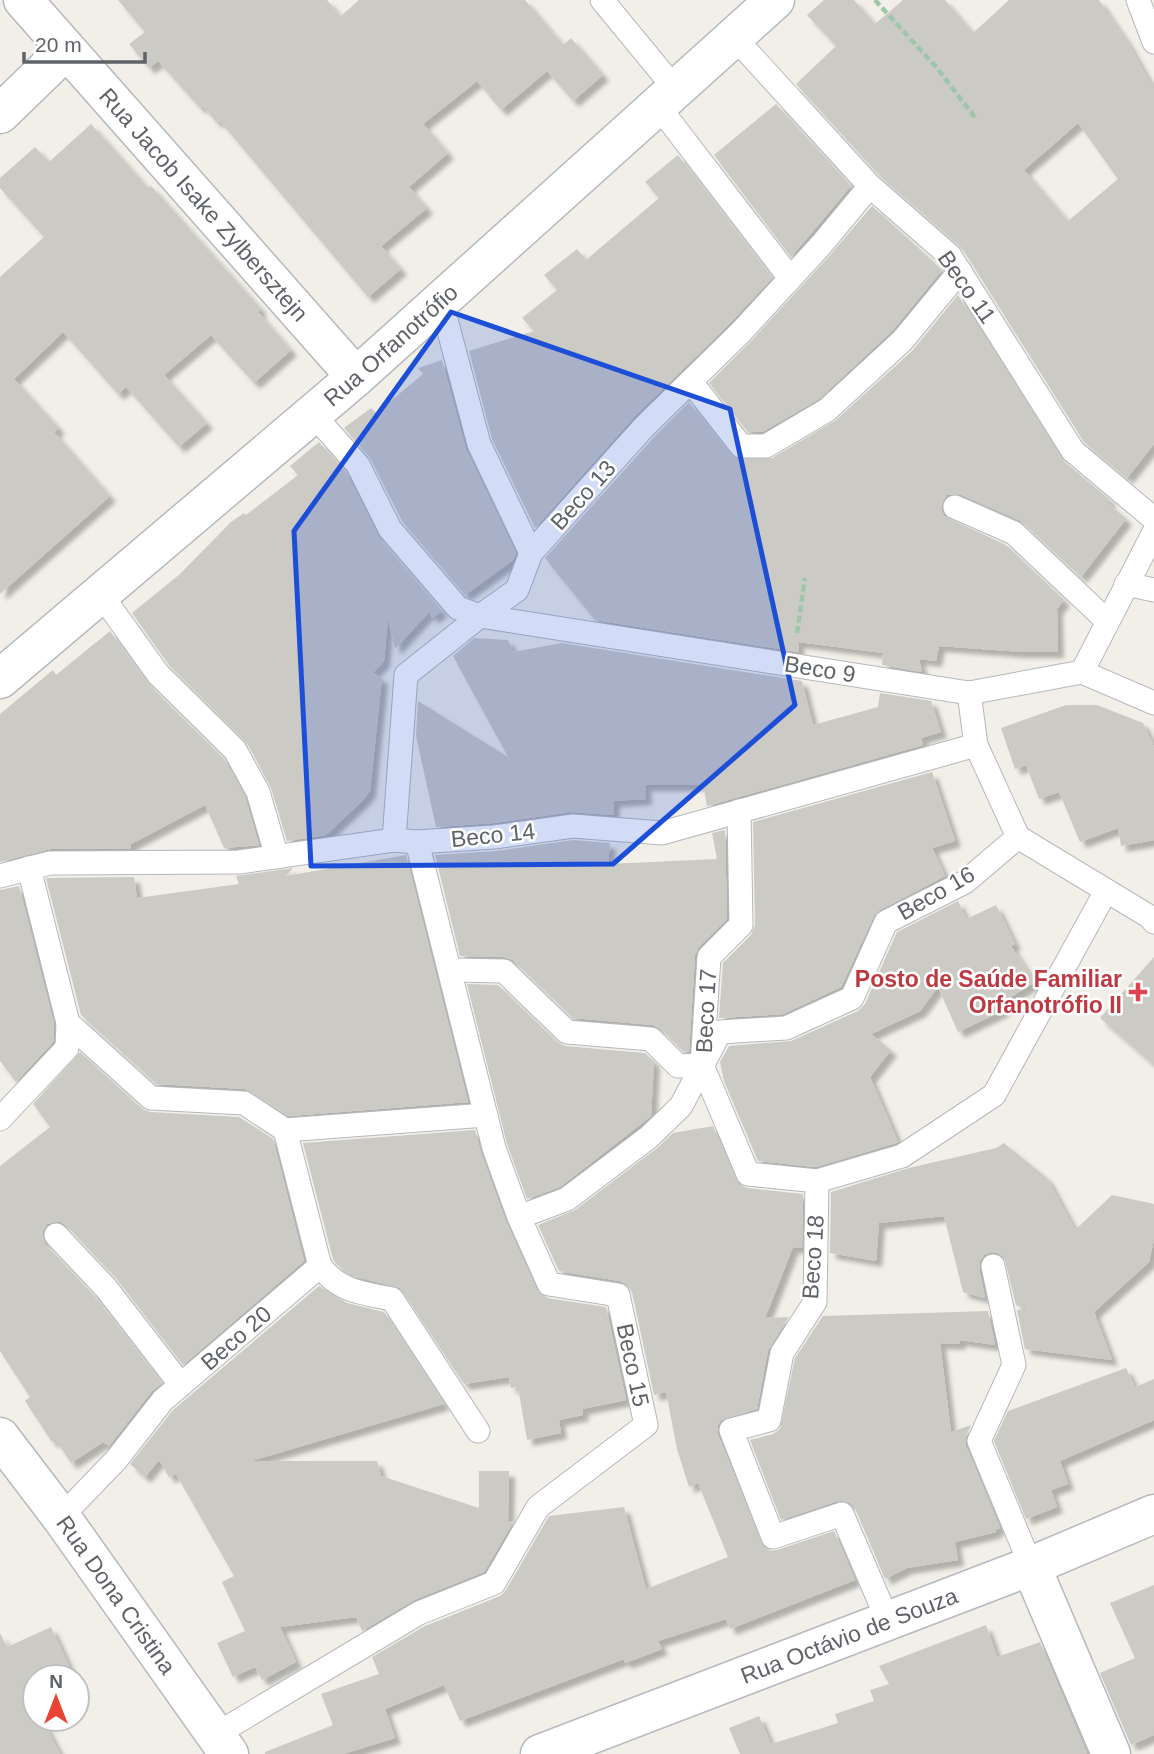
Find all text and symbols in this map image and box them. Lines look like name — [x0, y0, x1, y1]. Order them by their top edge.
scale bar — [24, 21, 145, 65]
text: 20 m — [35, 33, 82, 56]
street label: Rua Jacob Isake Zylbersztejn — [94, 83, 313, 326]
street label: Beco 11 — [933, 246, 1001, 328]
street label: Rua Orfanotrófio — [319, 279, 463, 411]
street label: Beco 13 — [545, 455, 621, 535]
street label: Beco 9 — [783, 651, 857, 687]
street label: Beco 14 — [450, 818, 537, 852]
street label: Beco 16 — [893, 861, 979, 925]
place label: Posto de Saúde Familiar Orfanotrófio II — [855, 966, 1122, 1018]
street label: Beco 17 — [691, 968, 721, 1054]
marker: Posto de Saúde Familiar Orfanotrófio II — [1128, 982, 1148, 1002]
street label: Beco 18 — [797, 1214, 829, 1300]
street label: Beco 20 — [196, 1301, 276, 1375]
street label: Beco 15 — [612, 1321, 654, 1409]
street label: Rua Dona Cristina — [51, 1511, 181, 1679]
street label: Rua Octávio de Souza — [737, 1582, 961, 1689]
north arrow — [21, 1663, 91, 1733]
text: N — [49, 1671, 63, 1692]

